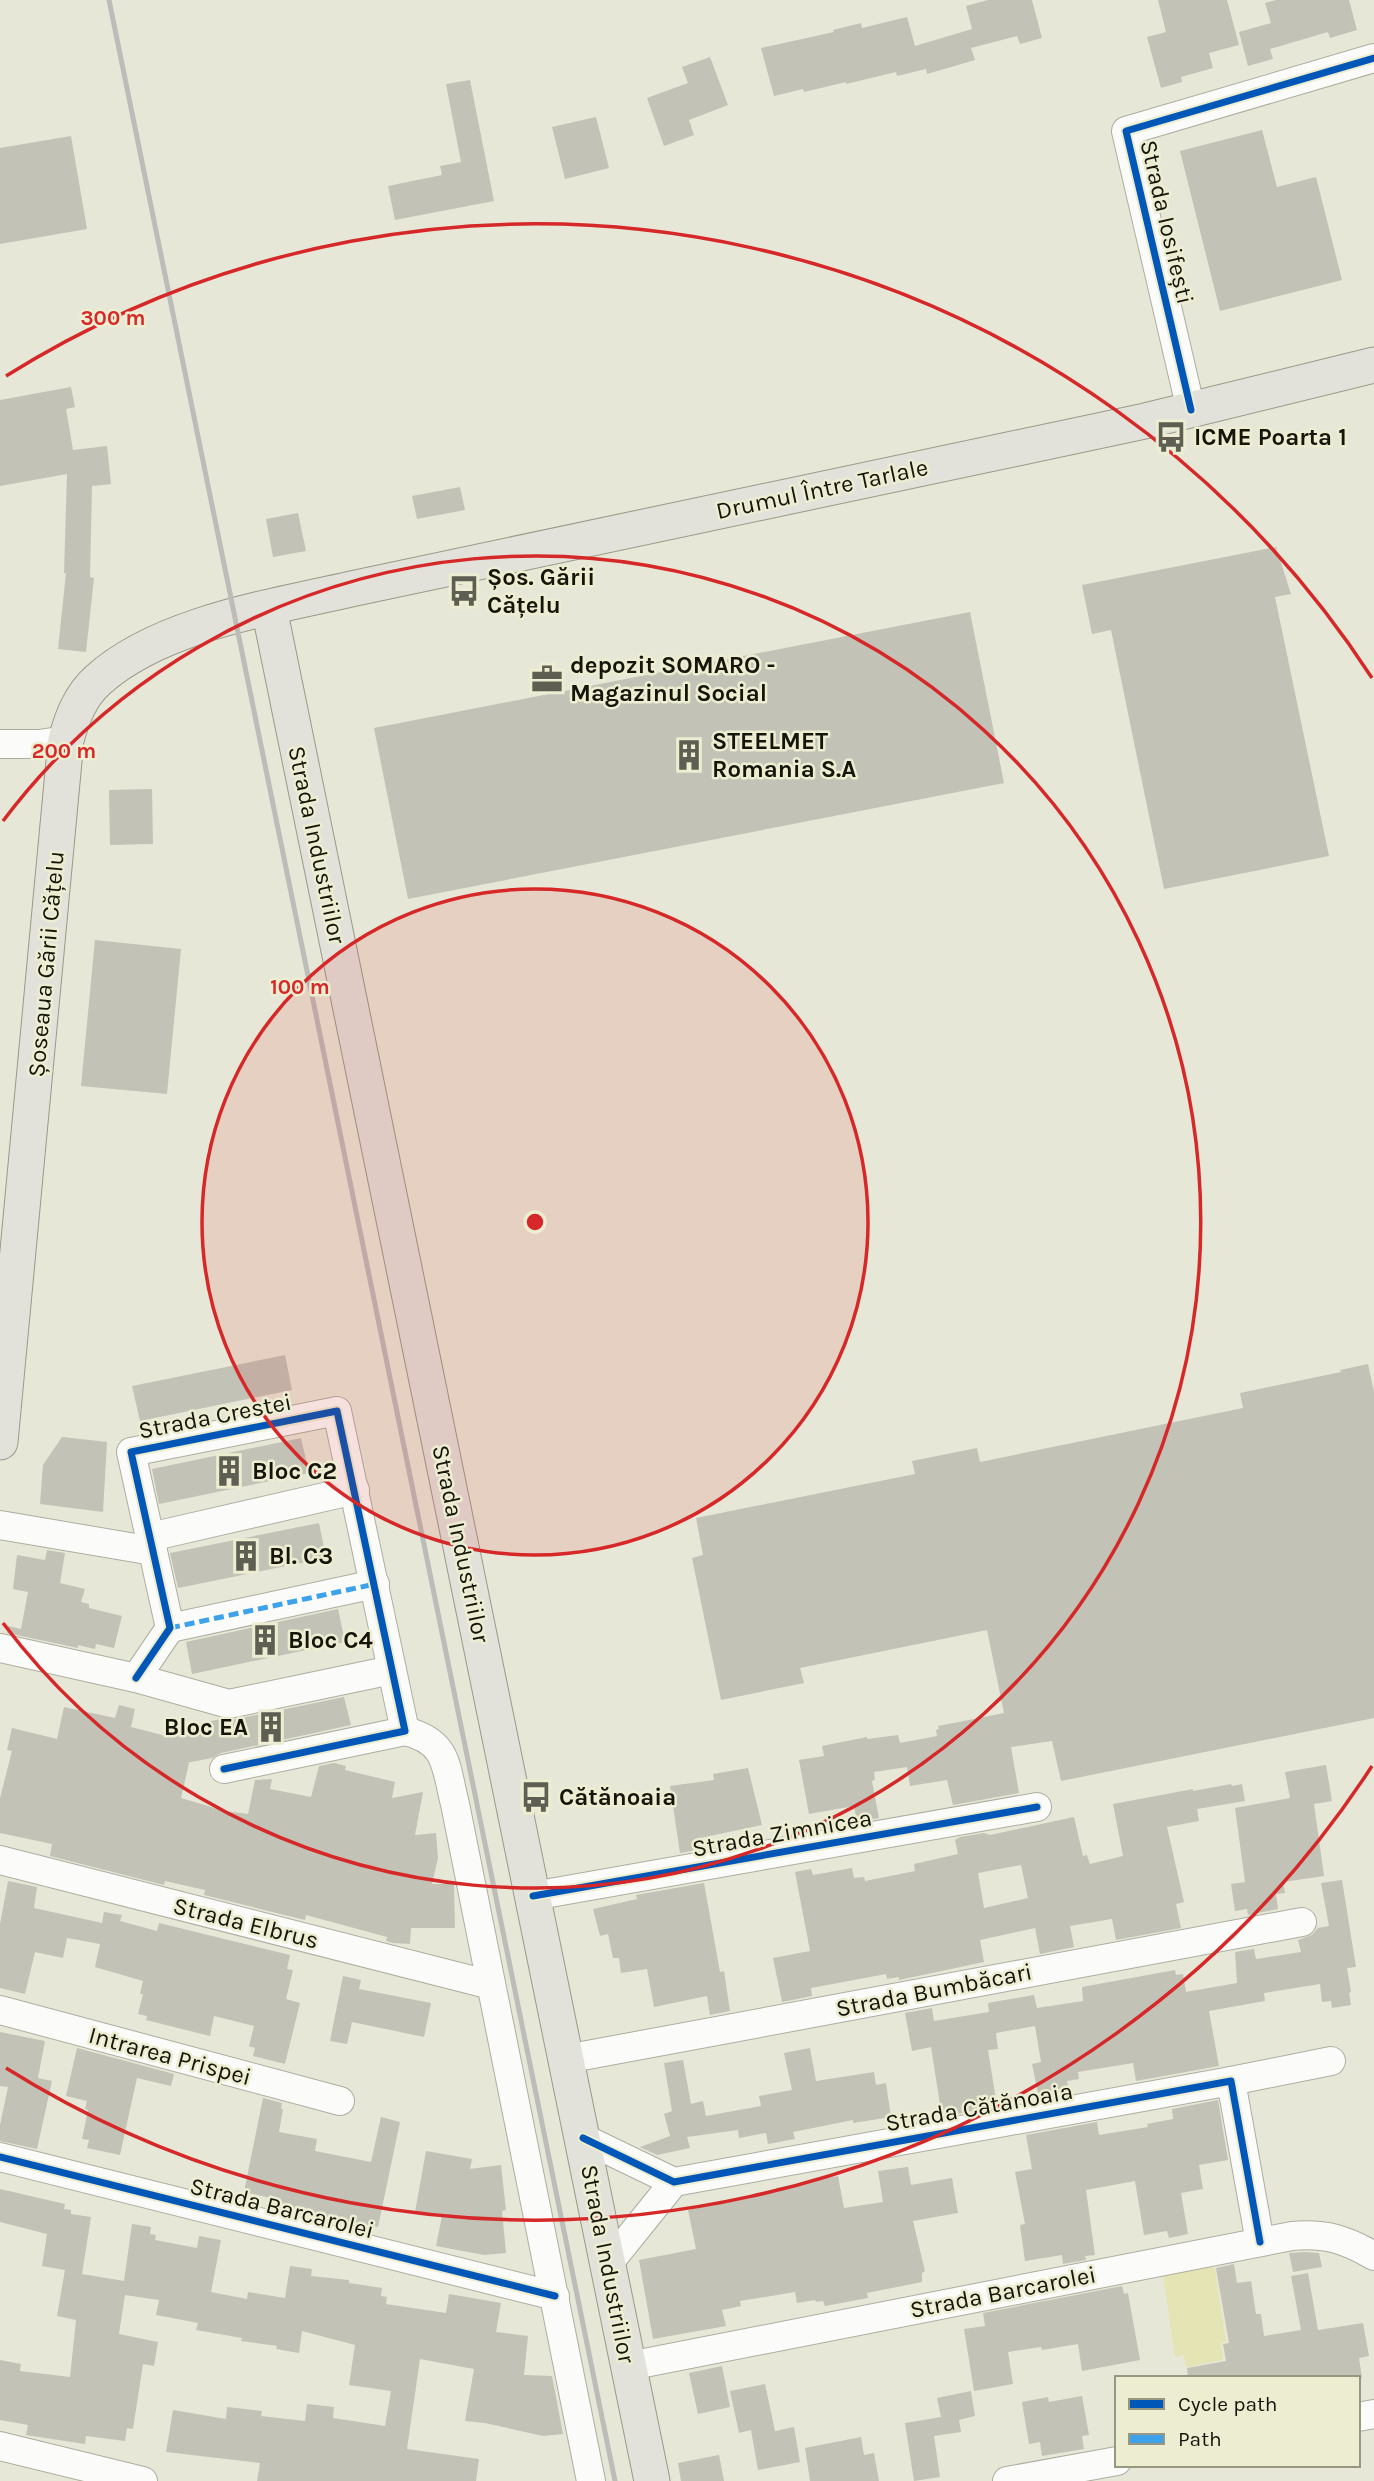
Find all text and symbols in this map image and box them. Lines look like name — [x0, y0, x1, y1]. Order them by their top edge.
street label: Strada Iosifești — [1135, 137, 1199, 307]
text: 300 m — [81, 306, 145, 330]
bus stop icon: ICME Poarta 1 — [1154, 420, 1188, 454]
place label: ICME Poarta 1 — [1194, 423, 1347, 451]
street label: Drumul Între Tarlale — [713, 453, 931, 525]
place label: Șos. Gării Cățelu — [487, 563, 595, 619]
bus stop icon: Șos. Gării Cățelu — [447, 574, 481, 608]
place label: depozit SOMARO - Magazinul Social — [570, 651, 776, 707]
office icon: depozit SOMARO - Magazinul Social — [530, 662, 564, 696]
place label: STEELMET Romania S.A — [712, 727, 856, 783]
building icon: STEELMET Romania S.A — [672, 738, 706, 772]
text: 200 m — [32, 739, 96, 763]
street label: Strada Industriilor — [282, 743, 352, 947]
street label: Șoseaua Gării Cățelu — [22, 850, 70, 1078]
text: 100 m — [270, 975, 330, 999]
centre of rings — [523, 1210, 547, 1234]
street label: Strada Crestei — [136, 1387, 294, 1445]
street label: Strada Industriilor — [426, 1442, 496, 1646]
building icon: Bloc C2 — [212, 1454, 246, 1488]
place label: Bloc C2 — [252, 1457, 337, 1485]
building icon: Bl. C3 — [229, 1539, 263, 1573]
place label: Bl. C3 — [269, 1542, 333, 1570]
building icon: Bloc C4 — [248, 1623, 282, 1657]
place label: Bloc C4 — [288, 1626, 373, 1654]
building icon: Bloc EA — [254, 1710, 288, 1744]
place label: Bloc EA — [164, 1713, 248, 1741]
bus stop icon: Cătănoaia — [519, 1780, 553, 1814]
place label: Cătănoaia — [559, 1783, 676, 1811]
street label: Strada Zimnicea — [690, 1803, 874, 1863]
street label: Strada Elbrus — [170, 1891, 322, 1955]
street label: Strada Bumbăcari — [834, 1957, 1034, 2023]
street label: Intrarea Prispei — [86, 2021, 254, 2091]
street label: Strada Cătănoaia — [883, 2077, 1075, 2137]
street label: Strada Industriilor — [575, 2162, 641, 2366]
street label: Strada Barcarolei — [187, 2172, 377, 2244]
street label: Strada Barcarolei — [908, 2260, 1098, 2324]
legend — [1115, 2376, 1360, 2467]
text: Cycle path — [1178, 2392, 1278, 2416]
text: Path — [1178, 2427, 1222, 2451]

